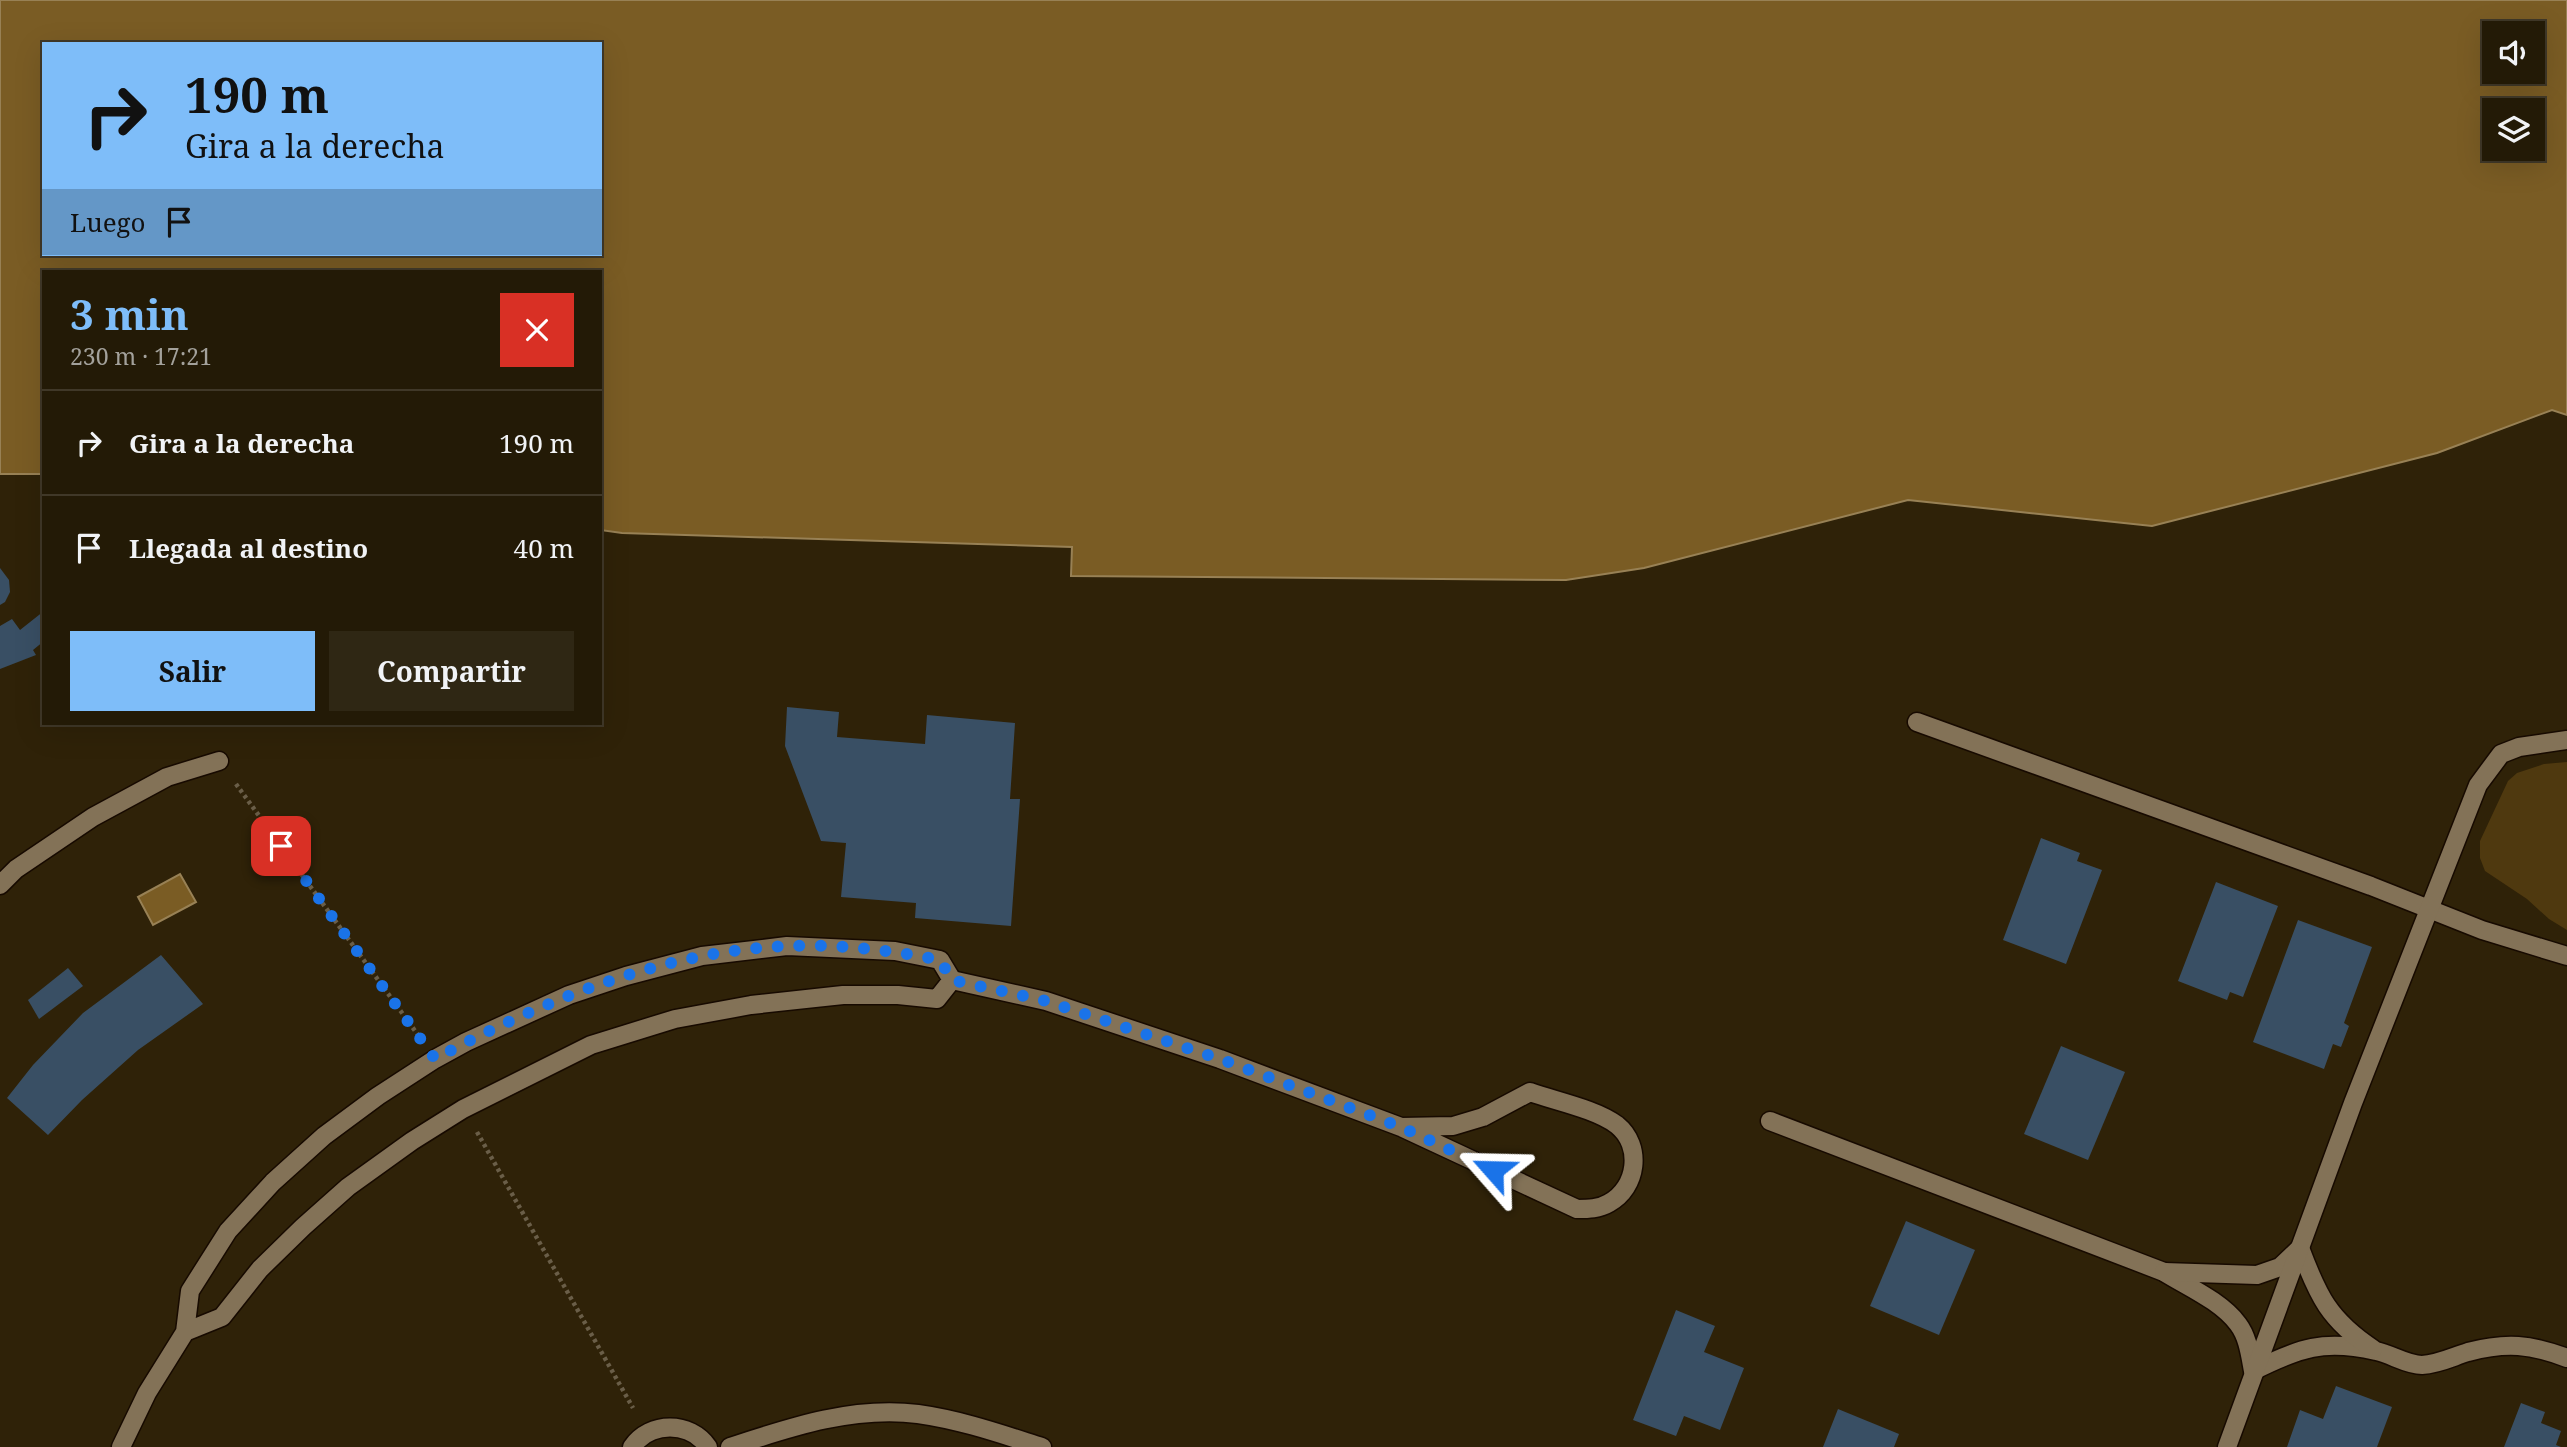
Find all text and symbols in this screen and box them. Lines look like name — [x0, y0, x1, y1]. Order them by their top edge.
map controls — [2482, 21, 2545, 161]
button: sound — [2482, 21, 2545, 84]
text: 190 m — [185, 61, 329, 127]
icon: right — [70, 70, 161, 161]
button: layers — [2482, 98, 2545, 161]
text: Gira a la derecha — [185, 124, 445, 167]
icon: arrive — [160, 203, 198, 241]
text: Luego — [70, 204, 146, 240]
text: 3 min — [70, 285, 189, 342]
button: close — [500, 293, 574, 367]
text: 230 m · 17:21 — [70, 340, 212, 372]
icon: right — [70, 424, 108, 462]
text: Gira a la derecha — [129, 425, 354, 461]
text: 190 m — [499, 425, 574, 461]
icon: arrive — [70, 529, 108, 567]
text: Llegada al destino — [129, 530, 368, 566]
text: 40 m — [514, 530, 574, 566]
button: Salir — [70, 631, 315, 711]
button: Compartir — [329, 631, 574, 711]
pin — [251, 816, 311, 876]
icon: arrive — [262, 827, 300, 865]
position arrow — [1456, 1133, 1530, 1207]

